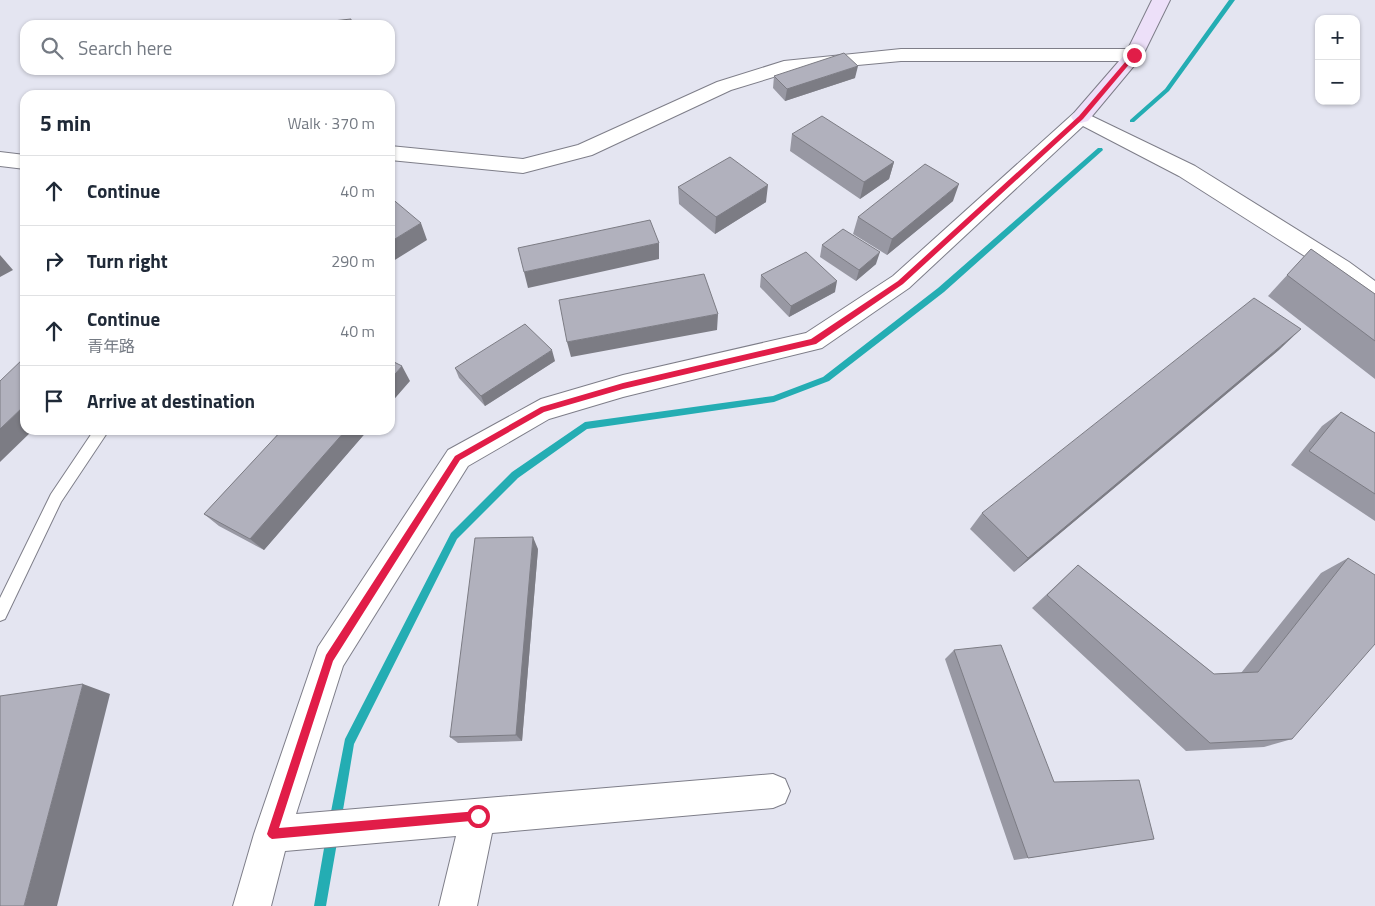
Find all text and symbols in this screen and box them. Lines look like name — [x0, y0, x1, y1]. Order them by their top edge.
map controls — [1315, 15, 1360, 105]
button: + — [1315, 15, 1360, 60]
search box — [20, 20, 395, 75]
text: Search here — [78, 33, 172, 62]
icon: search — [38, 34, 66, 62]
route end — [1123, 44, 1146, 67]
button: − — [1315, 60, 1360, 105]
text: 5 min — [40, 107, 91, 139]
text: Walk · 370 m — [287, 111, 375, 135]
text: Continue — [87, 176, 160, 205]
icon: ahead — [40, 177, 68, 205]
text: 40 m — [340, 179, 375, 203]
text: Turn right — [87, 246, 168, 275]
icon: right — [40, 247, 68, 275]
text: 290 m — [331, 249, 375, 273]
text: Continue — [87, 304, 160, 333]
icon: ahead — [40, 317, 68, 345]
text: 40 m — [340, 319, 375, 343]
text: 青年路 — [87, 334, 135, 358]
text: Arrive at destination — [87, 386, 255, 415]
icon: arrive — [40, 387, 68, 415]
route start — [467, 805, 490, 828]

